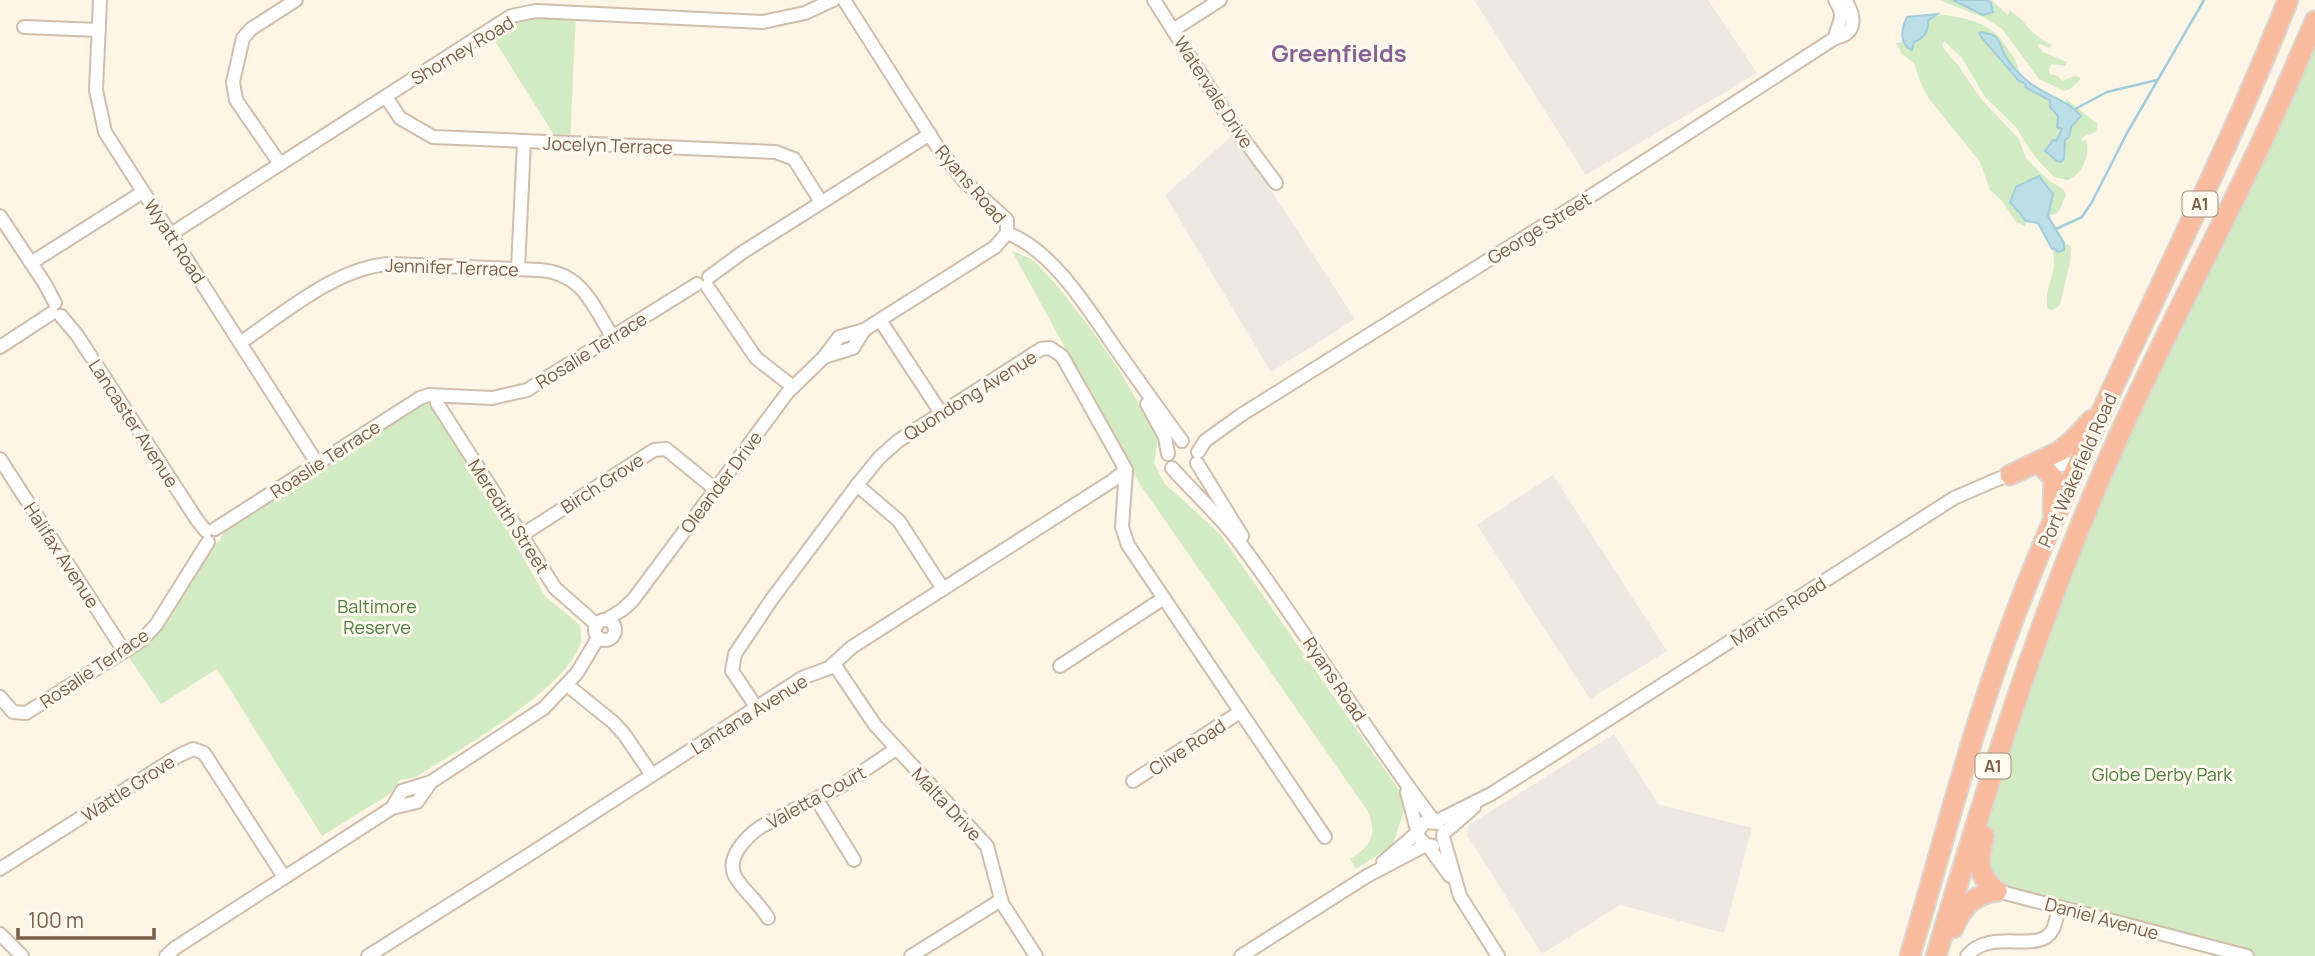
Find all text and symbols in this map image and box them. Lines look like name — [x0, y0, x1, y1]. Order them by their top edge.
street label: Shorney Road — [406, 10, 518, 90]
street label: Watervale Drive — [1169, 31, 1259, 153]
district label: Greenfields — [1271, 36, 1407, 69]
street label: Jocelyn Terrace — [543, 131, 673, 159]
street label: Ryans Road — [930, 140, 1012, 228]
street label: George Street — [1483, 187, 1595, 269]
road number: A1 — [2182, 192, 2218, 216]
street label: Wyatt Road — [139, 194, 211, 288]
street label: Jennifer Terrace — [385, 253, 519, 281]
street label: Rosalie Terrace — [531, 306, 651, 394]
street label: Quondong Avenue — [899, 344, 1041, 446]
street label: Lancaster Avenue — [84, 354, 184, 492]
street label: Port Wakefield Road — [2032, 389, 2122, 551]
street label: Roaslie Terrace — [265, 414, 385, 504]
street label: Oleander Drive — [675, 426, 767, 538]
street label: Birch Grove — [556, 447, 648, 519]
street label: Meredith Street — [463, 454, 555, 578]
street label: Halifax Avenue — [19, 497, 105, 613]
street label: Martins Road — [1726, 571, 1830, 651]
park label: Baltimore Reserve — [337, 594, 417, 639]
street label: Rosalie Terrace — [35, 623, 153, 713]
street label: Ryans Road — [1298, 632, 1372, 726]
street label: Lantana Avenue — [686, 669, 812, 759]
street label: Clive Road — [1144, 713, 1230, 781]
street label: Wattle Grove — [77, 749, 179, 827]
road number: A1 — [1976, 754, 2010, 778]
street label: Valetta Court — [762, 760, 870, 834]
street label: Malta Drive — [907, 762, 987, 846]
park label: Globe Derby Park — [2092, 762, 2233, 786]
street label: Daniel Avenue — [2042, 891, 2162, 945]
scale bar — [18, 897, 154, 941]
text: 100 m — [28, 906, 84, 934]

